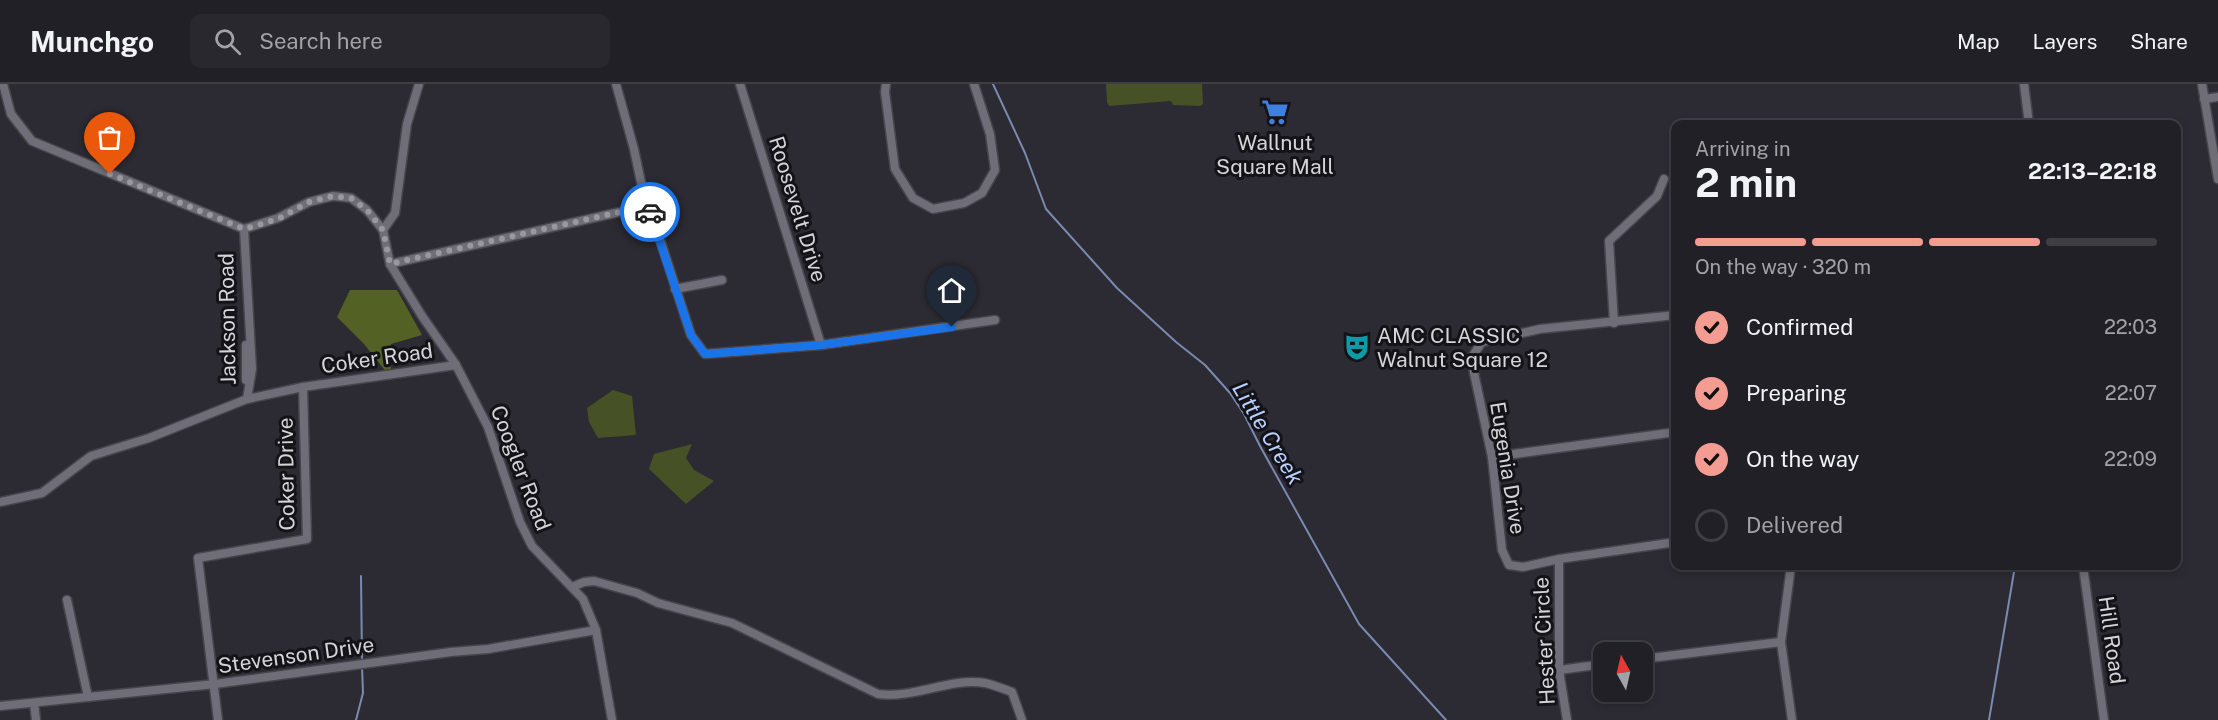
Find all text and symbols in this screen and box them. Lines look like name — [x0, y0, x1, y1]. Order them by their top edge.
search box — [190, 14, 610, 68]
text: Munchgo — [30, 25, 154, 58]
icon: search — [211, 25, 244, 58]
text: Search here — [259, 28, 383, 54]
text: Map — [1957, 29, 2000, 54]
text: Layers — [2033, 29, 2097, 54]
text: Share — [2130, 29, 2188, 54]
supermarket icon: Wallnut Square Mall — [1260, 97, 1290, 127]
pin — [84, 112, 135, 174]
icon: bag — [93, 121, 126, 154]
place label: Wallnut Square Mall — [1216, 130, 1334, 179]
street label: Roosevelt Drive — [764, 133, 832, 285]
text: Arriving in — [1695, 137, 1790, 161]
text: 22:13–22:18 — [2028, 158, 2157, 184]
text: 2 min — [1695, 160, 1797, 206]
courier — [620, 182, 680, 242]
icon: car — [634, 196, 667, 229]
street label: Jackson Road — [213, 253, 241, 385]
text: On the way · 320 m — [1695, 255, 1871, 279]
pin — [926, 265, 977, 327]
icon: home — [935, 274, 968, 307]
icon: check — [1695, 311, 1728, 344]
text: Confirmed — [1746, 314, 1853, 340]
text: 22:03 — [2104, 315, 2157, 339]
place label: AMC CLASSIC Walnut Square 12 — [1377, 323, 1548, 372]
theatre icon: AMC CLASSIC Walnut Square 12 — [1342, 332, 1372, 362]
street label: Coker Road — [320, 338, 434, 378]
water label: Little Creek — [1227, 377, 1309, 489]
icon: check — [1695, 377, 1728, 410]
text: Preparing — [1746, 380, 1847, 406]
text: 22:07 — [2105, 381, 2157, 405]
street label: Eugenia Drive — [1485, 400, 1531, 536]
street label: Coogler Road — [486, 402, 556, 534]
street label: Coker Drive — [273, 417, 299, 531]
icon: check — [1695, 443, 1728, 476]
text: On the way — [1746, 446, 1859, 472]
text: 22:09 — [2104, 447, 2157, 471]
text: Delivered — [1746, 512, 1843, 538]
street label: Hester Circle — [1528, 576, 1560, 706]
street label: Hill Road — [2093, 594, 2131, 686]
street label: Stevenson Drive — [216, 632, 376, 678]
north arrow — [1593, 642, 1653, 702]
map controls — [1593, 642, 1653, 702]

